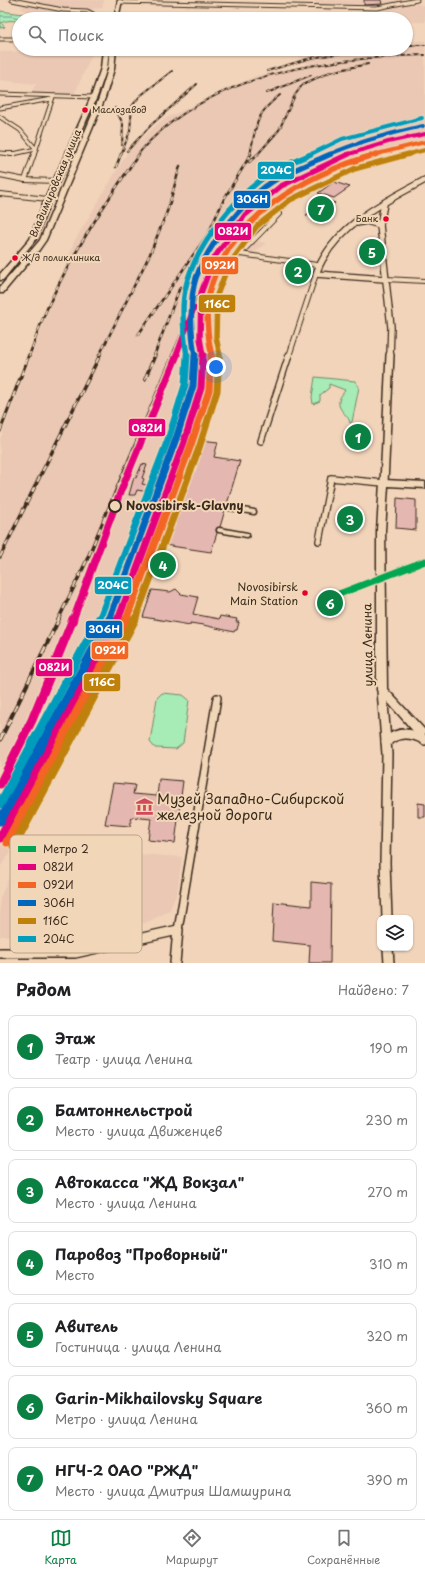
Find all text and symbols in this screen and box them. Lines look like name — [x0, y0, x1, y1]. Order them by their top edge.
search box — [12, 12, 413, 56]
icon: search — [26, 23, 48, 45]
text: Поиск — [58, 23, 104, 46]
place label: Маслозавод — [92, 102, 147, 116]
marker: Маслозавод — [80, 105, 90, 115]
street label: Владимировская улица — [25, 126, 84, 239]
line badge: 204С — [257, 161, 295, 180]
text: 204С — [260, 161, 292, 178]
line badge: 306Н — [233, 190, 271, 209]
text: 306Н — [236, 190, 268, 207]
pin: 7 — [308, 194, 334, 224]
place label: Банк — [356, 211, 379, 225]
marker: Банк — [381, 214, 391, 224]
line badge: 082И — [214, 222, 252, 241]
text: 082И — [218, 222, 249, 239]
pin: 5 — [359, 237, 385, 267]
place label: Ж/д поликлиника — [21, 250, 101, 264]
marker: Ж/д поликлиника — [10, 253, 20, 263]
line badge: 092И — [201, 256, 239, 275]
text: 092И — [205, 256, 236, 273]
pin: 2 — [285, 256, 311, 286]
line badge: 116С — [198, 294, 236, 313]
text: 116С — [204, 295, 230, 312]
your location — [206, 357, 226, 377]
line badge: 082И — [128, 418, 166, 437]
text: 082И — [132, 419, 163, 436]
pin: 1 — [345, 422, 371, 452]
place label: Novosibirsk-Glavny — [126, 496, 243, 514]
marker: Novosibirsk-Glavny — [108, 499, 122, 513]
pin: 3 — [337, 504, 363, 534]
pin: 4 — [150, 550, 176, 580]
line badge: 204С — [94, 576, 132, 595]
text: 204С — [97, 576, 129, 593]
place label: Novosibirsk Main Station — [230, 578, 298, 609]
marker: Novosibirsk Main Station — [300, 588, 310, 598]
pin: 6 — [317, 588, 343, 618]
street label: улица Ленина — [357, 603, 377, 687]
line badge: 306Н — [85, 620, 123, 639]
text: 306Н — [88, 620, 120, 637]
line badge: 092И — [91, 641, 129, 660]
text: 092И — [95, 641, 126, 658]
line badge: 082И — [35, 658, 73, 677]
text: 082И — [39, 658, 70, 675]
line badge: 116С — [83, 673, 121, 692]
text: 116С — [89, 673, 115, 690]
place label: Музей Западно-Сибирской железной дороги — [156, 788, 345, 825]
museum icon: Музей Западно-Сибирской железной дороги — [134, 797, 154, 817]
legend — [10, 835, 142, 953]
text: Метро 2 — [43, 840, 89, 857]
text: 082И — [43, 858, 73, 875]
text: 092И — [43, 876, 74, 893]
text: 306Н — [43, 894, 75, 911]
text: 116С — [43, 912, 68, 929]
map controls — [377, 915, 413, 951]
button: layers — [377, 915, 413, 951]
text: 204С — [43, 930, 74, 947]
text: Рядом — [16, 976, 71, 1002]
text: Найдено: 7 — [338, 980, 409, 999]
text: Этаж — [55, 1026, 95, 1049]
text: 1 — [27, 1038, 33, 1057]
text: 190 m — [369, 1038, 408, 1057]
text: Театр · улица Ленина — [55, 1049, 193, 1068]
text: Бамтоннельстрой — [55, 1098, 193, 1121]
text: 2 — [25, 1110, 35, 1129]
text: 230 m — [366, 1110, 408, 1129]
text: Место · улица Движенцев — [55, 1121, 222, 1140]
text: Автокасса "ЖД Вокзал" — [55, 1170, 244, 1193]
text: 3 — [26, 1182, 34, 1201]
text: 270 m — [367, 1182, 408, 1201]
text: Место · улица Ленина — [55, 1193, 197, 1212]
text: Паровоз "Проворный" — [55, 1242, 228, 1265]
text: 4 — [26, 1254, 34, 1273]
text: 310 m — [369, 1254, 408, 1273]
text: Место — [55, 1265, 95, 1284]
text: Авитель — [55, 1314, 118, 1337]
text: 5 — [26, 1326, 34, 1345]
text: 320 m — [366, 1326, 408, 1345]
text: Гостиница · улица Ленина — [55, 1337, 222, 1356]
text: Garin-Mikhailovsky Square — [55, 1386, 263, 1409]
text: 6 — [25, 1398, 35, 1417]
text: 360 m — [365, 1398, 408, 1417]
text: Метро · улица Ленина — [55, 1409, 198, 1428]
text: НГЧ-2 ОАО "РЖД" — [55, 1458, 198, 1481]
text: 7 — [26, 1470, 34, 1489]
text: 390 m — [366, 1470, 408, 1489]
text: Место · улица Дмитрия Шамшурина — [55, 1481, 291, 1500]
tab: Карта — [45, 1527, 77, 1568]
tab: Маршрут — [166, 1527, 218, 1568]
tab: Сохранённые — [307, 1527, 380, 1568]

